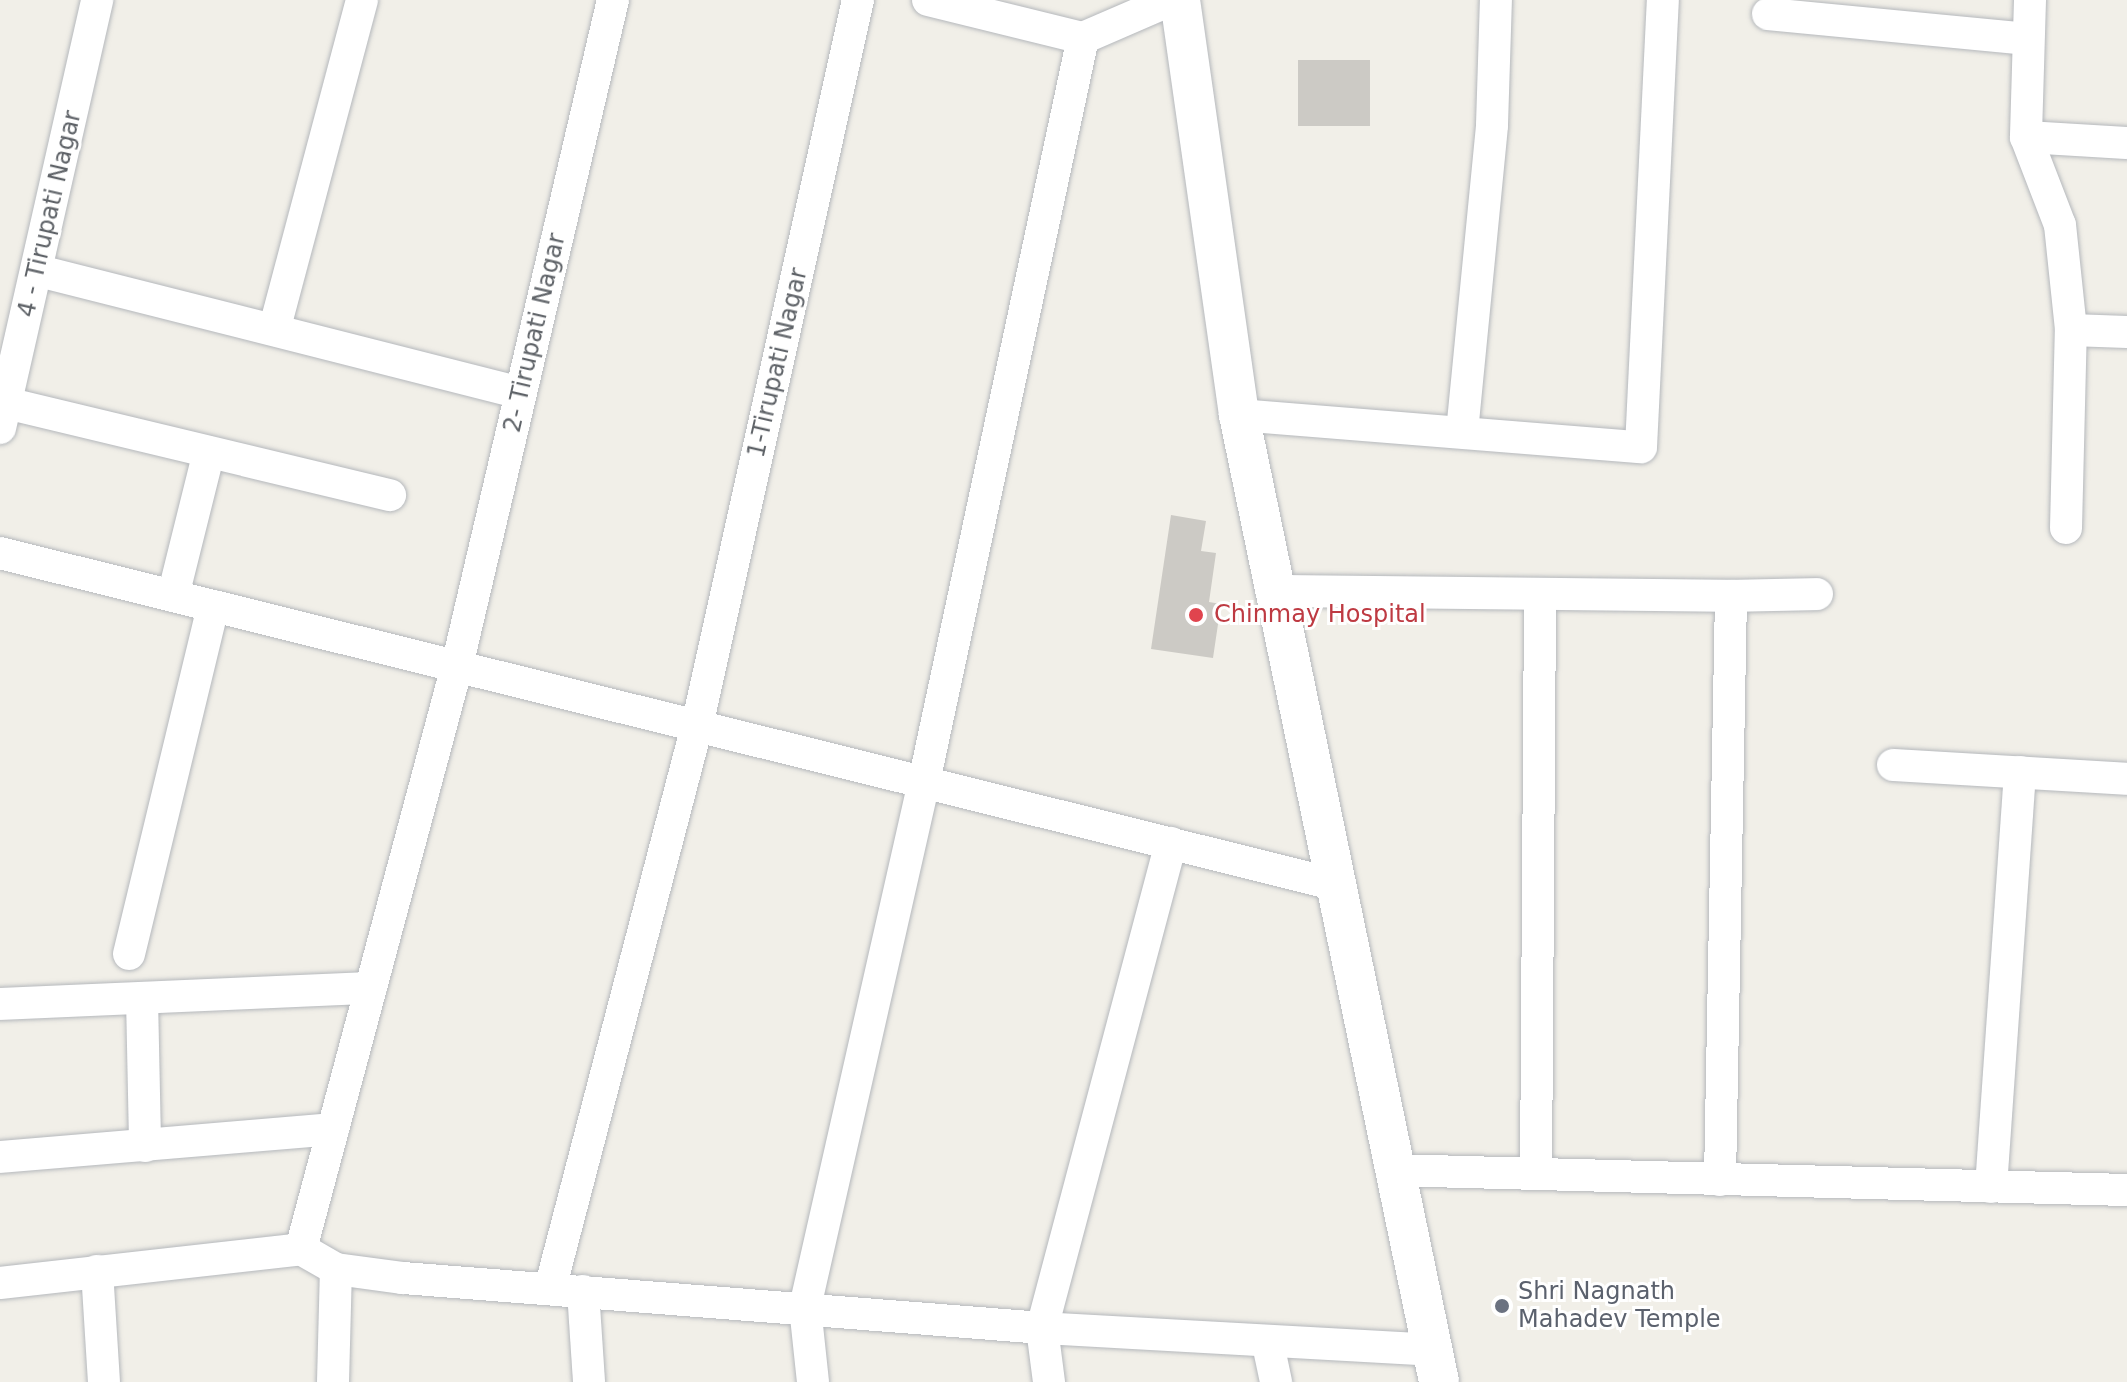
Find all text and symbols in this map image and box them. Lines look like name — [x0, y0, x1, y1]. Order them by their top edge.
street label: 4 - Tirupati Nagar — [12, 108, 88, 320]
street label: 2- Tirupati Nagar — [498, 231, 572, 435]
street label: 1-Tirupati Nagar — [742, 265, 814, 461]
place label: Chinmay Hospital — [1214, 601, 1426, 629]
marker: Chinmay Hospital — [1185, 604, 1207, 626]
place label: Shri Nagnath Mahadev Temple — [1518, 1278, 1721, 1334]
marker: Shri Nagnath Mahadev Temple — [1493, 1297, 1511, 1315]

